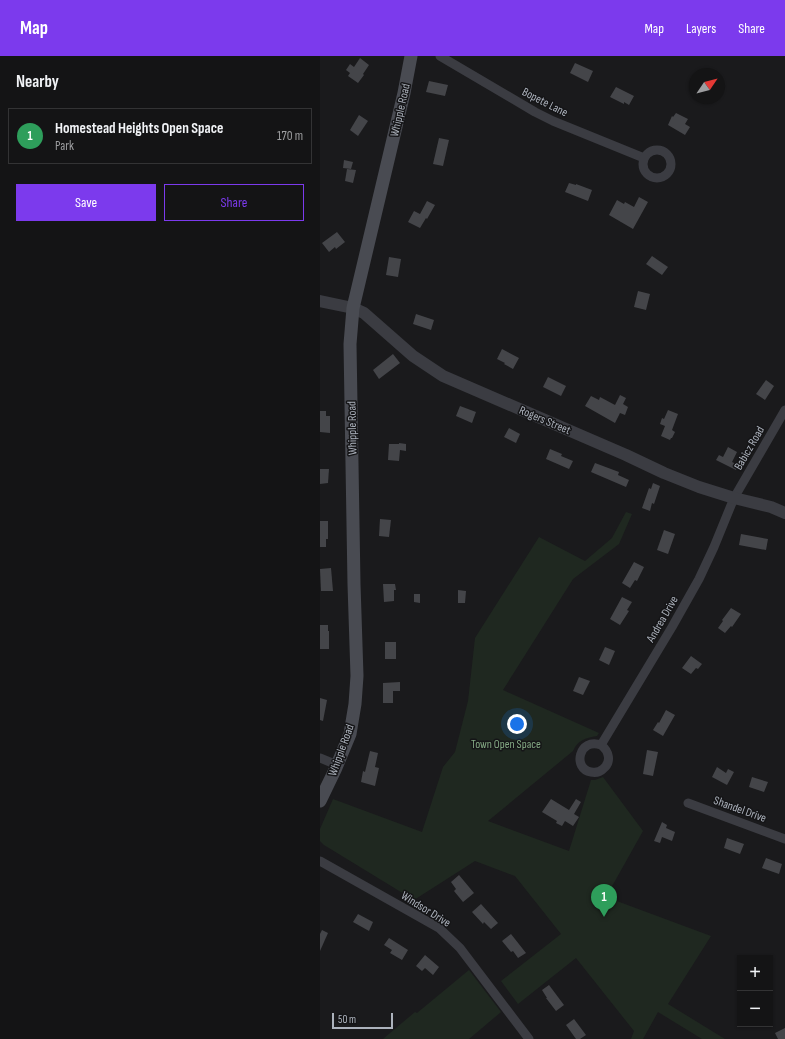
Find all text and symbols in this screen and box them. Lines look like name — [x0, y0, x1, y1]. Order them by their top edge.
text: Map — [20, 17, 48, 40]
text: Map — [644, 20, 664, 37]
text: Layers — [686, 20, 716, 37]
text: Share — [738, 20, 765, 37]
north arrow — [689, 68, 725, 104]
text: Nearby — [16, 72, 59, 92]
street label: Whipple Road — [387, 82, 414, 138]
street label: Bopete Lane — [519, 85, 570, 120]
text: Homestead Heights Open Space — [55, 119, 223, 138]
text: 1 — [27, 128, 33, 144]
text: 170 m — [277, 128, 303, 144]
text: Park — [55, 138, 74, 154]
button: Save — [16, 184, 156, 221]
button: Share — [164, 184, 304, 221]
street label: Whipple Road — [345, 401, 360, 455]
street label: Rogers Street — [517, 403, 573, 438]
street label: Babicz Road — [731, 424, 768, 473]
street label: Andrea Drive — [643, 593, 682, 646]
your location — [507, 714, 527, 734]
street label: Whipple Road — [325, 722, 358, 778]
park label: Town Open Space — [471, 737, 541, 752]
street label: Shandel Drive — [711, 793, 768, 826]
pin: 1 — [591, 884, 617, 917]
street label: Windsor Drive — [398, 888, 454, 931]
map controls — [737, 955, 773, 1027]
button: + — [737, 955, 773, 991]
button: − — [737, 991, 773, 1027]
scale bar — [332, 1011, 393, 1030]
text: 50 m — [338, 1013, 356, 1026]

